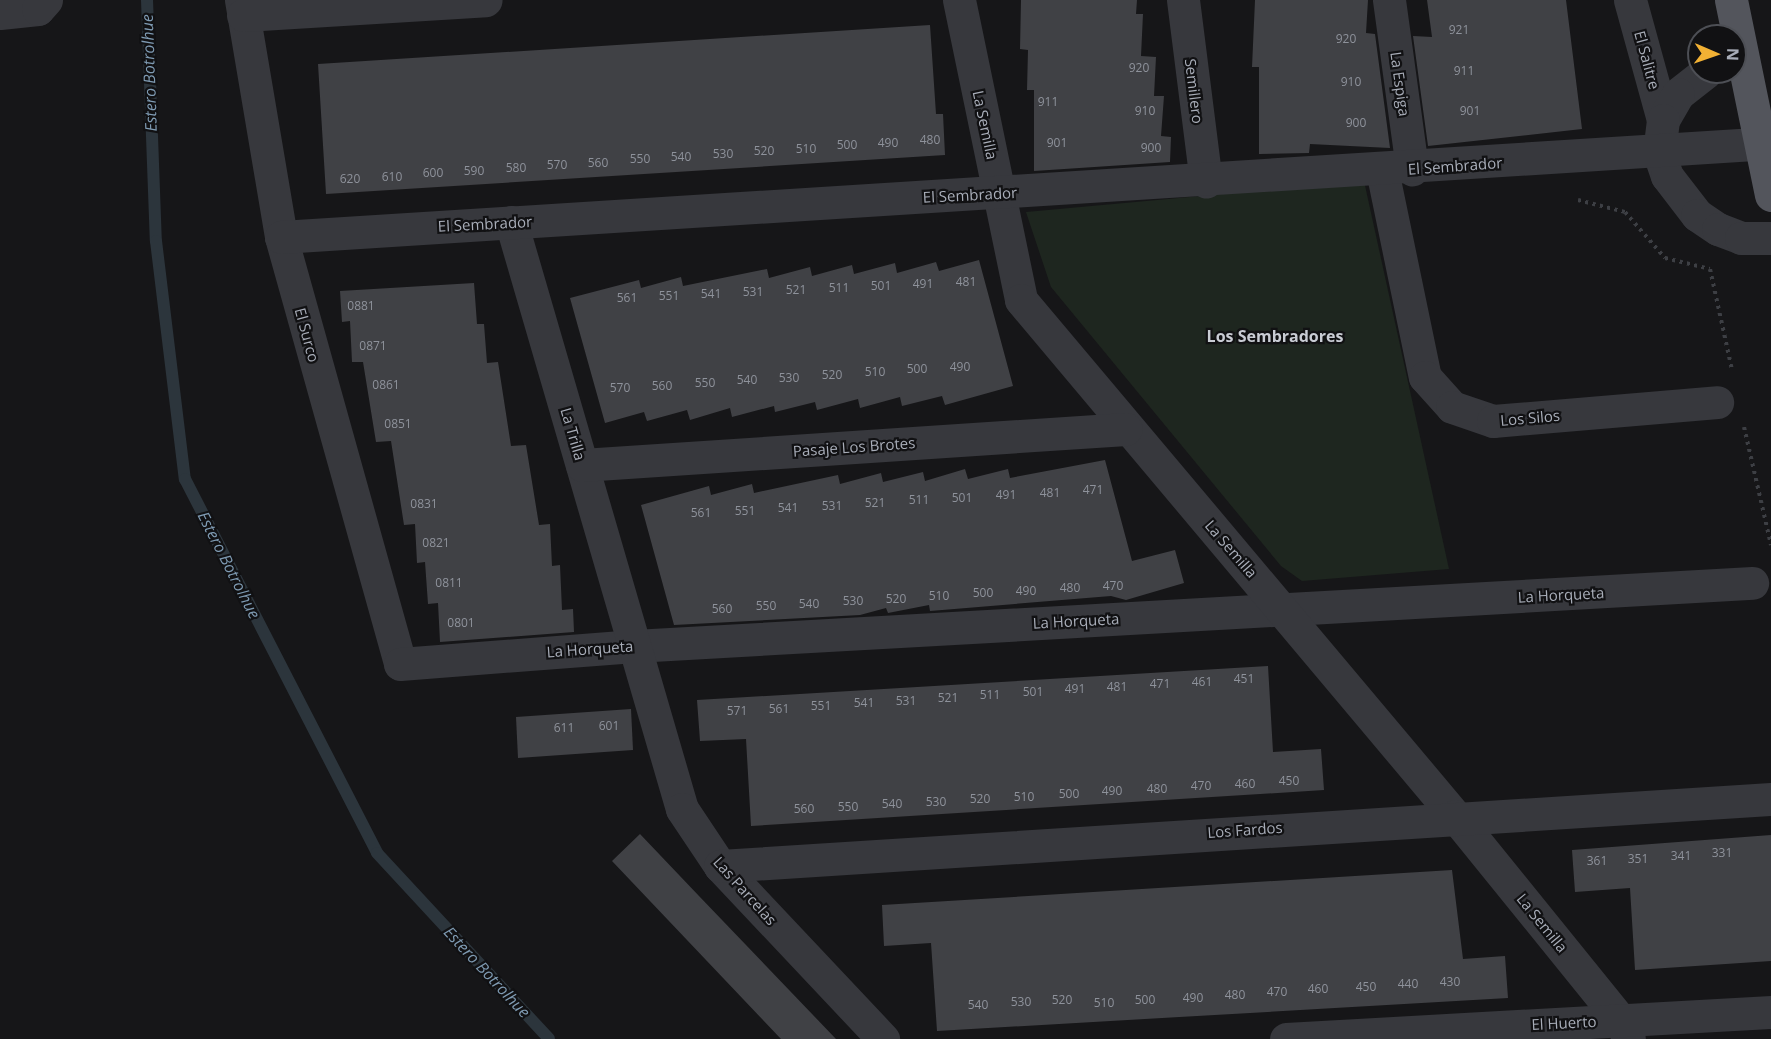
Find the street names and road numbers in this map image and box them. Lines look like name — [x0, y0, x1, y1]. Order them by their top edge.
street label: El Salitre — [1631, 29, 1663, 91]
street label: La Espiga — [1387, 51, 1413, 117]
street label: Semillero — [1181, 57, 1207, 125]
street label: La Semilla — [969, 89, 1001, 161]
street label: El Sembrador — [1407, 154, 1503, 178]
street label: El Sembrador — [922, 184, 1018, 206]
street label: El Sembrador — [437, 213, 533, 235]
street label: El Surco — [291, 306, 323, 364]
street label: La Trilla — [557, 405, 589, 463]
street label: Los Silos — [1499, 406, 1561, 430]
street label: Pasaje Los Brotes — [792, 434, 916, 460]
street label: La Semilla — [1201, 517, 1261, 581]
street label: La Horqueta — [1517, 584, 1605, 606]
street label: La Horqueta — [1032, 610, 1120, 632]
street label: La Horqueta — [546, 637, 634, 661]
street label: Los Fardos — [1207, 818, 1283, 842]
street label: Las Parcelas — [710, 853, 780, 929]
street label: La Semilla — [1513, 890, 1571, 956]
street label: El Huerto — [1531, 1012, 1597, 1034]

